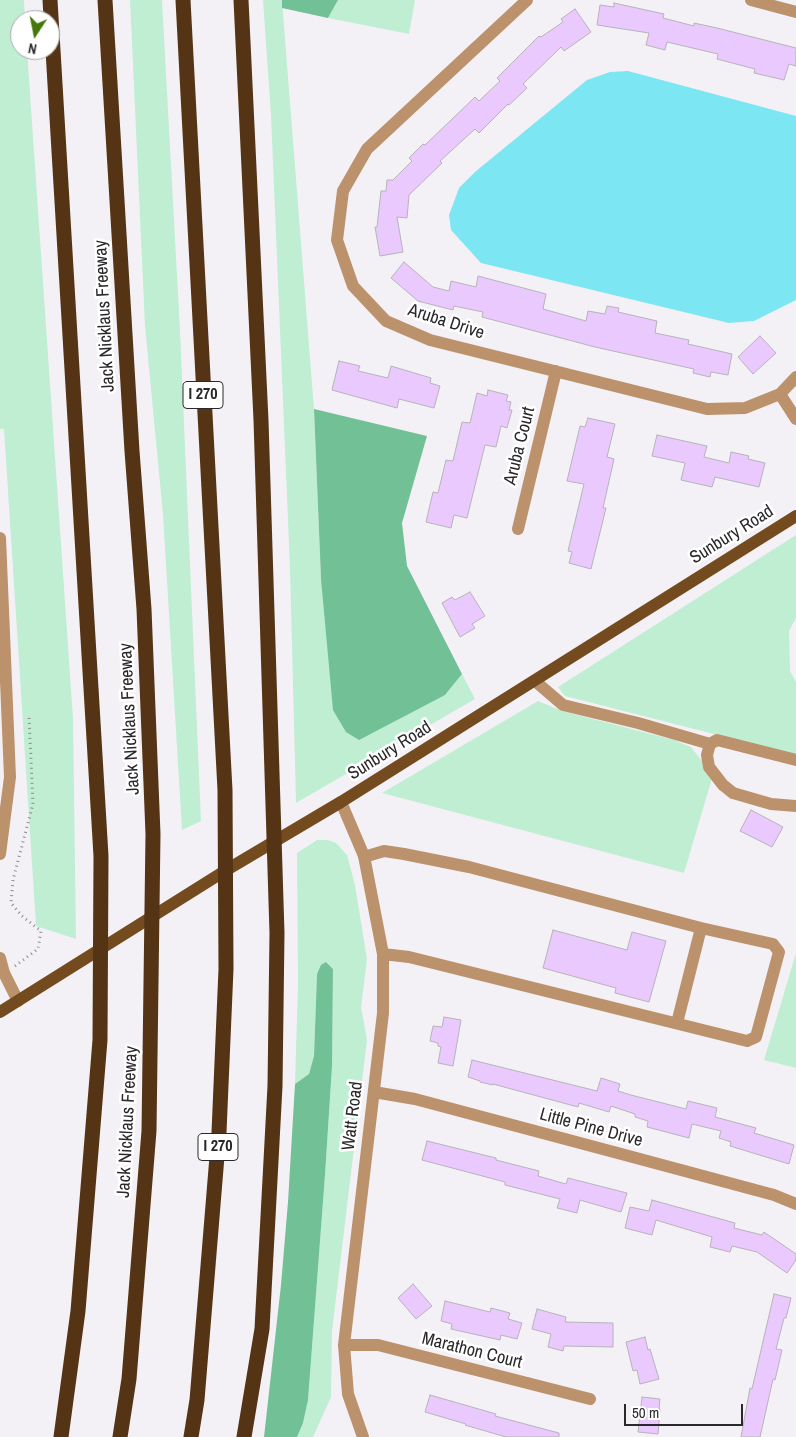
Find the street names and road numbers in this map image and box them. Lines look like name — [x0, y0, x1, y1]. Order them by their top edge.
street label: Jack Nicklaus Freeway — [90, 240, 120, 392]
street label: Aruba Drive — [405, 300, 487, 344]
road number: I 270 — [183, 382, 223, 408]
street label: Aruba Court — [500, 405, 540, 487]
street label: Sunbury Road — [686, 501, 778, 569]
street label: Jack Nicklaus Freeway — [115, 643, 145, 795]
street label: Sunbury Road — [344, 717, 436, 785]
street label: Jack Nicklaus Freeway — [113, 1046, 143, 1198]
street label: Watt Road — [338, 1080, 368, 1152]
street label: Little Pine Drive — [537, 1104, 645, 1152]
road number: I 270 — [198, 1134, 238, 1160]
street label: Marathon Court — [420, 1328, 524, 1374]

